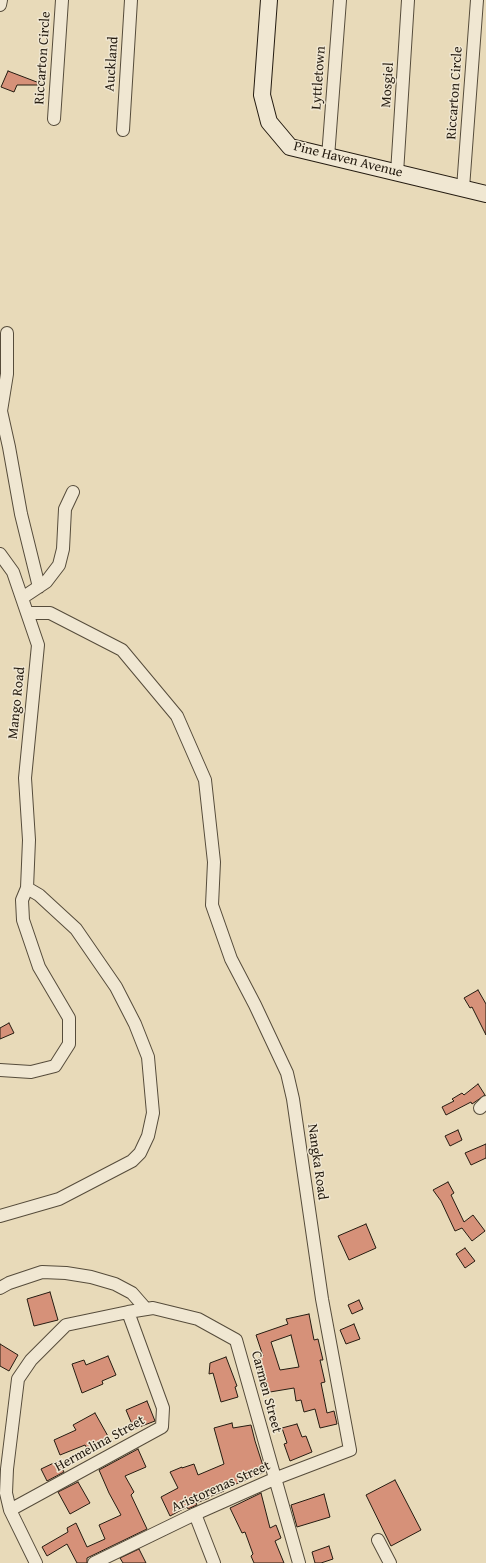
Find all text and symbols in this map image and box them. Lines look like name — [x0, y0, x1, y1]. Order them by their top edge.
street label: Riccarton Circle — [31, 11, 55, 105]
street label: Auckland — [102, 36, 122, 92]
street label: Lyttletown — [308, 46, 330, 110]
street label: Riccarton Circle — [443, 46, 467, 140]
street label: Mosgiel — [378, 62, 398, 108]
street label: Pine Haven Avenue — [292, 138, 404, 182]
street label: Mango Road — [5, 666, 29, 740]
street label: Nangka Road — [303, 1123, 331, 1201]
street label: Carmen Street — [247, 1349, 285, 1435]
street label: Hermelina Street — [52, 1412, 148, 1476]
street label: Aristorenas Street — [169, 1458, 273, 1516]

